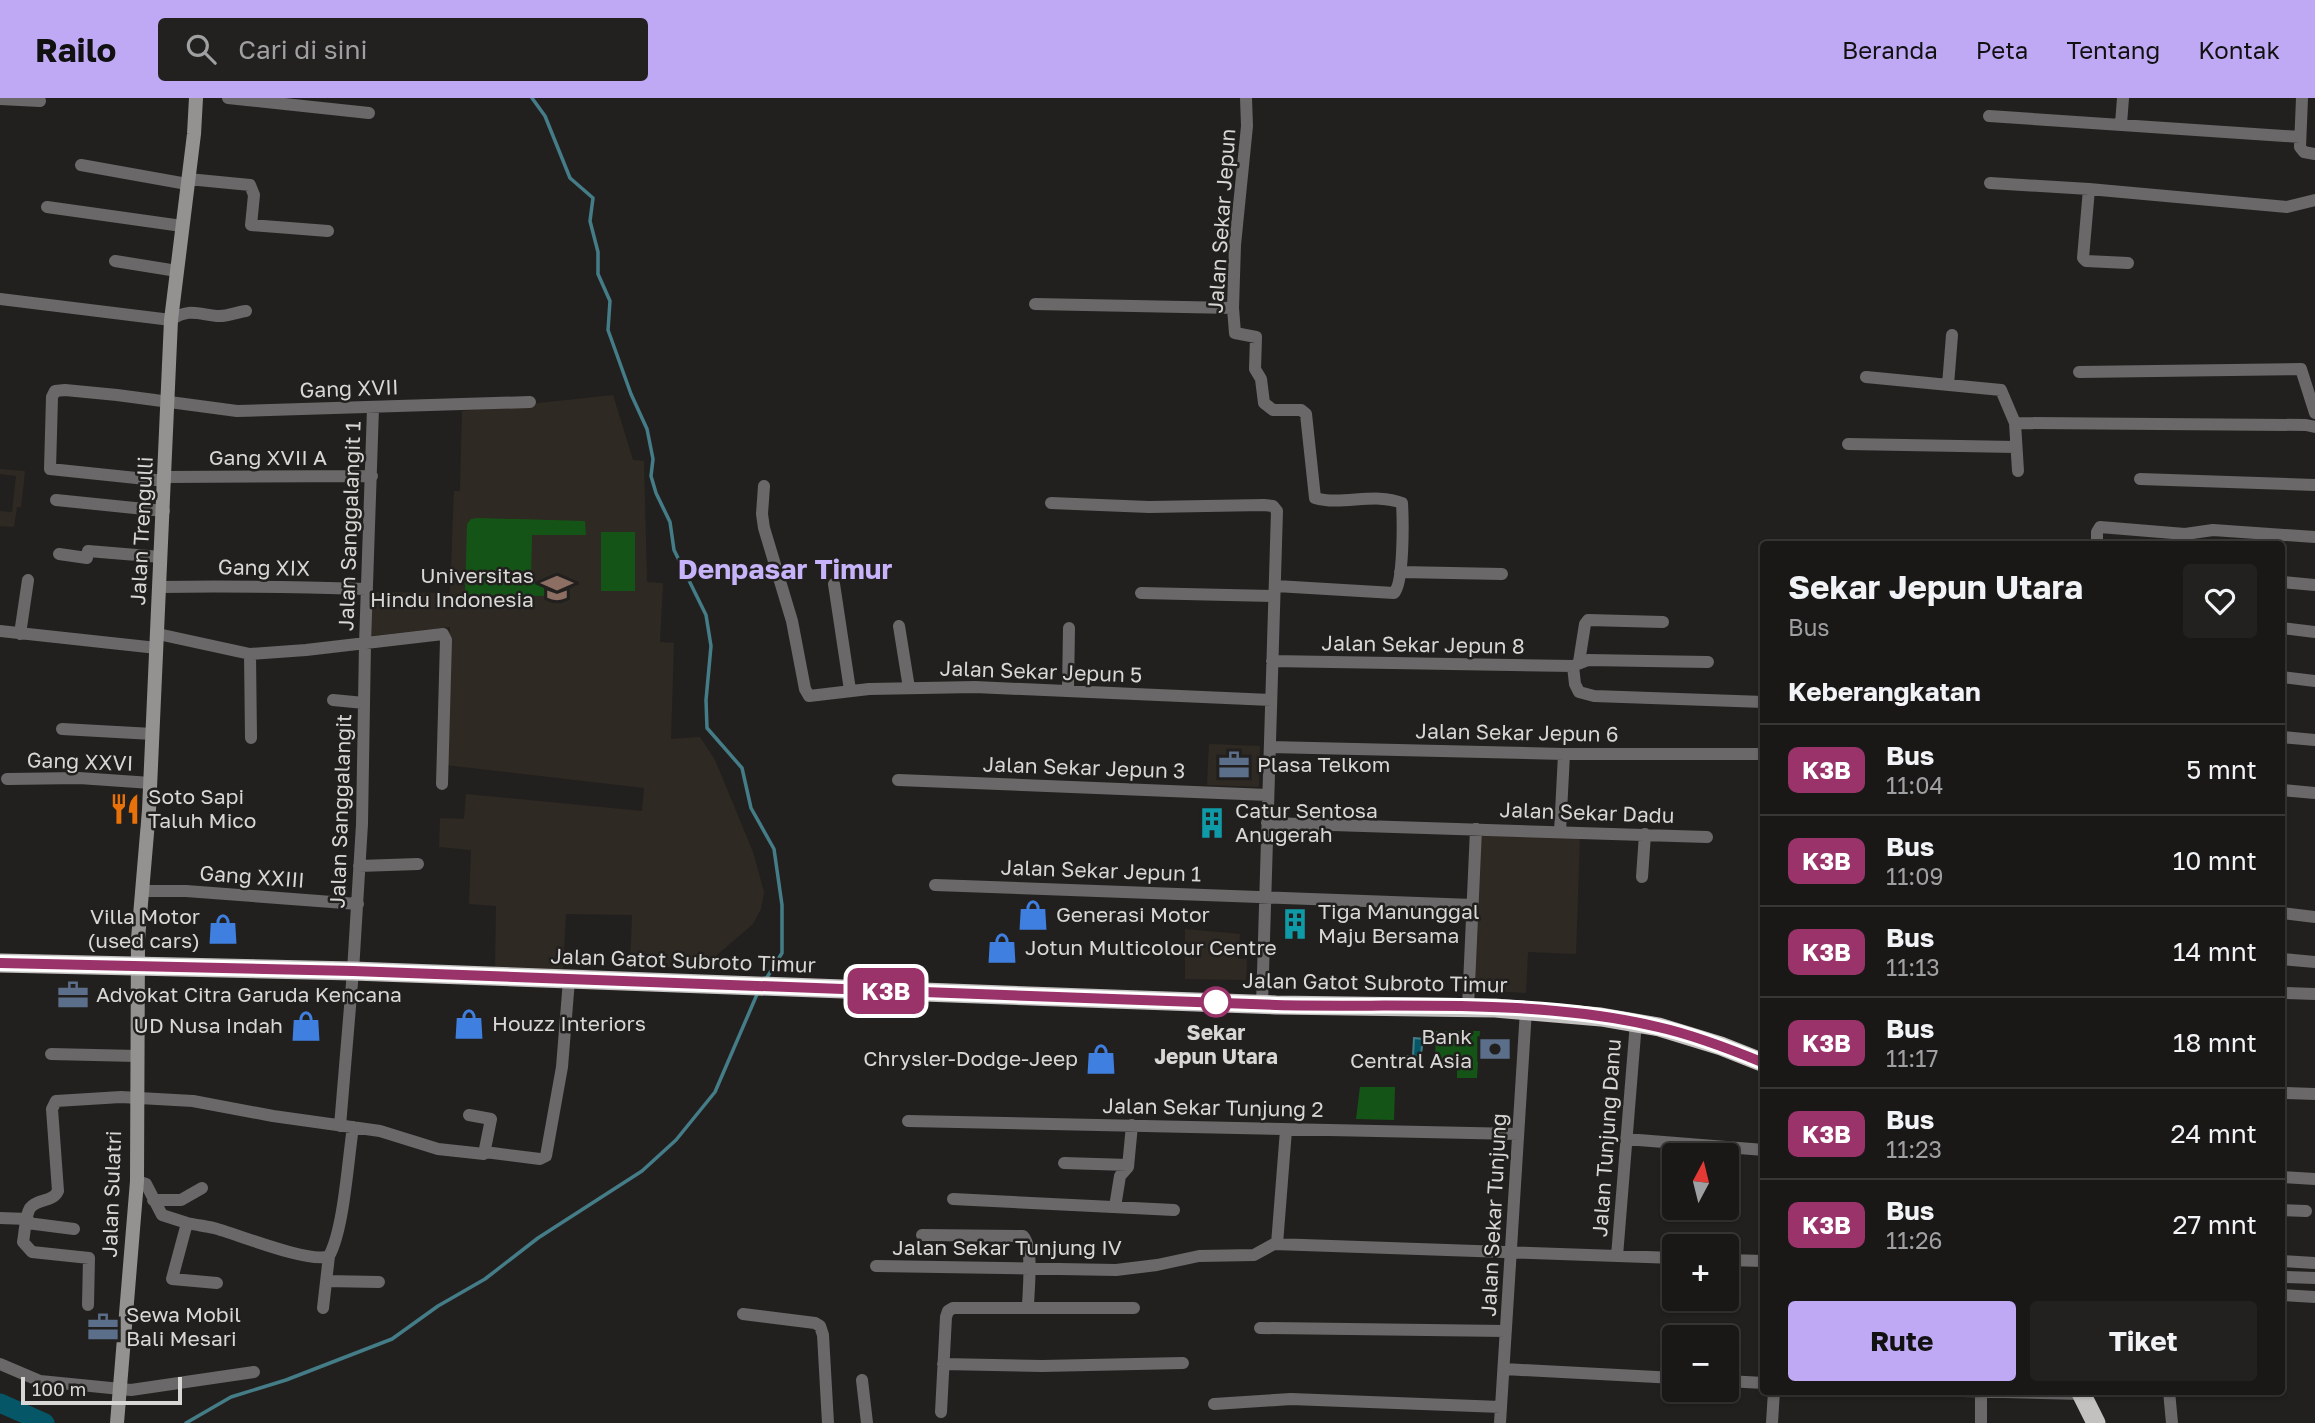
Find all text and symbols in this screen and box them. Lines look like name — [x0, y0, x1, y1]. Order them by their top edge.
search box — [158, 18, 648, 81]
text: Railo — [35, 30, 116, 69]
icon: search — [182, 30, 220, 68]
text: Cari di sini — [238, 34, 367, 65]
text: Beranda — [1842, 35, 1938, 64]
text: Peta — [1976, 35, 2028, 64]
text: Tentang — [2066, 35, 2160, 64]
text: Kontak — [2198, 35, 2280, 64]
street label: Jalan Sekar Jepun — [1202, 128, 1240, 314]
street label: Gang XVII — [299, 373, 399, 403]
street label: Jalan Sanggalangit 1 — [332, 421, 366, 631]
street label: Gang XVII A — [209, 444, 327, 470]
street label: Jalan Trengulli — [124, 456, 158, 606]
district label: Denpasar Timur — [678, 552, 892, 585]
street label: Gang XIX — [218, 553, 310, 581]
place label: Universitas Hindu Indonesia — [370, 562, 534, 612]
button: heart — [2183, 564, 2257, 638]
text: Sekar Jepun Utara — [1788, 567, 2083, 606]
school or university icon: Universitas Hindu Indonesia — [540, 571, 574, 605]
text: Bus — [1788, 613, 1830, 641]
street label: Jalan Sekar Jepun 8 — [1321, 629, 1525, 659]
street label: Jalan Sekar Jepun 5 — [939, 654, 1143, 688]
text: Keberangkatan — [1788, 676, 1981, 707]
street label: Jalan Sanggalangit — [324, 713, 356, 909]
street label: Jalan Sekar Jepun 6 — [1415, 717, 1619, 747]
text: Bus — [1886, 740, 1934, 771]
street label: Gang XXVI — [26, 746, 134, 776]
office icon: Plasa Telkom — [1217, 748, 1251, 782]
street label: Jalan Sekar Jepun 3 — [982, 750, 1186, 784]
place label: Plasa Telkom — [1257, 751, 1390, 777]
text: 5 mnt — [2186, 754, 2257, 785]
text: K3B — [1802, 755, 1851, 784]
text: 11:04 — [1886, 771, 1944, 799]
place label: Soto Sapi Taluh Mico — [148, 783, 256, 833]
restaurant icon: Soto Sapi Taluh Mico — [108, 792, 142, 826]
street label: Jalan Sekar Dadu — [1499, 796, 1675, 828]
place label: Catur Sentosa Anugerah — [1235, 797, 1378, 847]
building icon: Catur Sentosa Anugerah — [1195, 806, 1229, 840]
text: Bus — [1886, 831, 1934, 862]
text: 10 mnt — [2173, 845, 2257, 876]
text: K3B — [1802, 846, 1851, 875]
street label: Jalan Sekar Jepun 1 — [1000, 854, 1202, 886]
street label: Gang XXIII — [199, 859, 306, 893]
text: 11:09 — [1886, 862, 1943, 890]
shop icon: Generasi Motor — [1016, 898, 1050, 932]
place label: Tiga Manunggal Maju Bersama — [1318, 898, 1480, 948]
place label: Generasi Motor — [1056, 901, 1210, 927]
place label: Villa Motor (used cars) — [87, 903, 200, 953]
building icon: Tiga Manunggal Maju Bersama — [1278, 907, 1312, 941]
shop icon: Villa Motor (used cars) — [206, 912, 240, 946]
text: Bus — [1886, 922, 1934, 953]
shop icon: Jotun Multicolour Centre — [985, 931, 1019, 965]
place label: Jotun Multicolour Centre — [1025, 934, 1277, 960]
text: 14 mnt — [2173, 936, 2257, 967]
text: K3B — [1802, 937, 1851, 966]
street label: Jalan Gatot Subroto Timur — [550, 942, 816, 978]
text: 11:13 — [1886, 953, 1940, 981]
street label: Jalan Gatot Subroto Timur — [1242, 967, 1508, 997]
line badge: K3B — [846, 968, 926, 1014]
text: K3B — [862, 976, 910, 1005]
office icon: Advokat Citra Garuda Kencana — [56, 978, 90, 1012]
place label: Advokat Citra Garuda Kencana — [96, 981, 402, 1007]
marker: Sekar Jepun Utara — [1201, 987, 1231, 1017]
shop icon: Houzz Interiors — [452, 1007, 486, 1041]
shop icon: UD Nusa Indah — [289, 1009, 323, 1043]
place label: Houzz Interiors — [492, 1010, 646, 1036]
place label: UD Nusa Indah — [134, 1012, 283, 1038]
text: Bus — [1886, 1013, 1934, 1044]
place label: Sekar Jepun Utara — [1154, 1019, 1278, 1069]
place label: Bank Central Asia — [1350, 1023, 1472, 1073]
text: 18 mnt — [2173, 1027, 2257, 1058]
text: K3B — [1802, 1028, 1851, 1057]
bank icon: Bank Central Asia — [1478, 1032, 1512, 1066]
street label: Jalan Tunjung Danu — [1586, 1038, 1626, 1238]
shop icon: Chrysler-Dodge-Jeep — [1084, 1042, 1118, 1076]
text: 11:17 — [1886, 1044, 1939, 1072]
place label: Chrysler-Dodge-Jeep — [863, 1045, 1078, 1071]
street label: Jalan Sekar Tunjung 2 — [1102, 1092, 1324, 1122]
text: Bus — [1886, 1104, 1934, 1135]
street label: Jalan Sekar Tunjung — [1475, 1113, 1511, 1317]
text: 24 mnt — [2170, 1118, 2257, 1149]
text: K3B — [1802, 1119, 1851, 1148]
street label: Jalan Sulatri — [96, 1130, 126, 1258]
text: 11:23 — [1886, 1135, 1942, 1163]
north arrow — [1662, 1143, 1740, 1220]
map controls — [1662, 1143, 1739, 1402]
text: Bus — [1886, 1195, 1934, 1226]
text: 27 mnt — [2172, 1209, 2257, 1240]
text: K3B — [1802, 1210, 1851, 1239]
text: 11:26 — [1886, 1226, 1942, 1254]
street label: Jalan Sekar Tunjung IV — [892, 1234, 1122, 1260]
button: + — [1662, 1234, 1739, 1311]
place label: Sewa Mobil Bali Mesari — [126, 1301, 241, 1351]
button: Rute — [1788, 1301, 2016, 1381]
button: Tiket — [2030, 1301, 2257, 1381]
office icon: Sewa Mobil Bali Mesari — [86, 1310, 120, 1344]
button: − — [1662, 1325, 1739, 1402]
scale bar — [21, 1374, 182, 1406]
text: 100 m — [32, 1377, 86, 1400]

